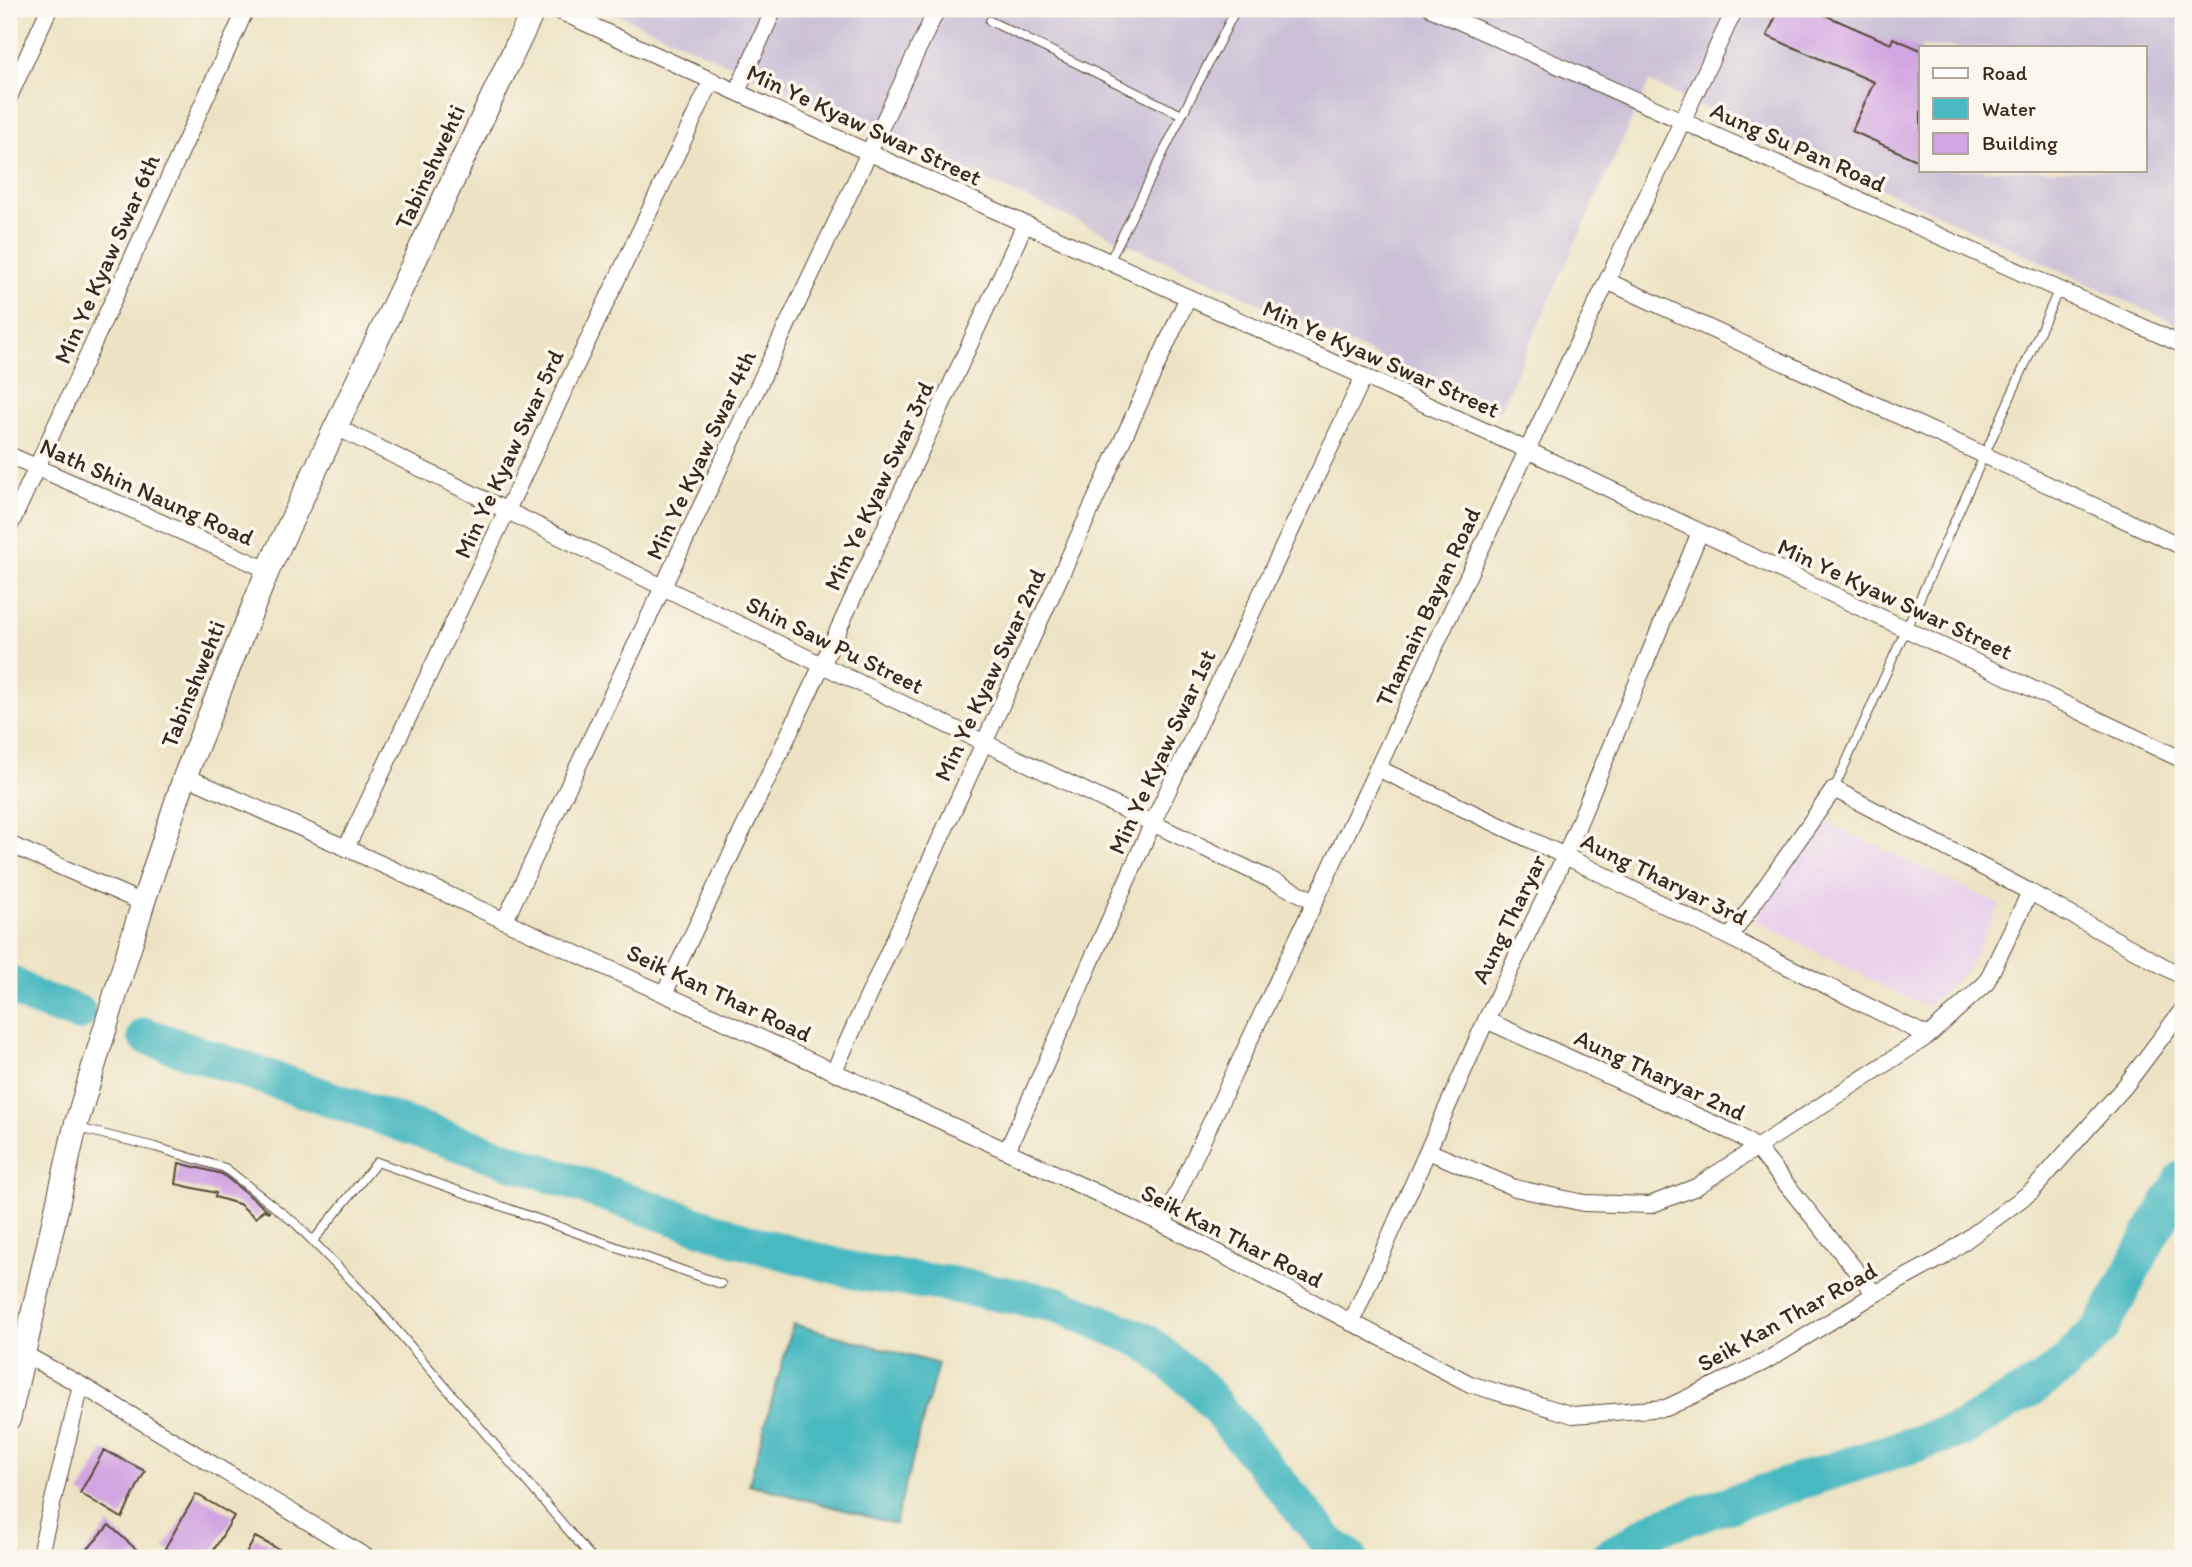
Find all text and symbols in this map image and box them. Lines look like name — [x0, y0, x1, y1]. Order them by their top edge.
legend — [1919, 46, 2146, 172]
street label: Min Ye Kyaw Swar Street — [742, 57, 986, 192]
text: Road — [1982, 60, 2028, 85]
street label: Aung Su Pan Road — [1706, 95, 1890, 198]
text: Water — [1982, 96, 2036, 121]
street label: Tabinshwehti — [388, 100, 471, 234]
text: Building — [1982, 130, 2058, 155]
street label: Min Ye Kyaw Swar 6th — [47, 149, 166, 368]
street label: Min Ye Kyaw Swar Street — [1258, 293, 1504, 424]
street label: Min Ye Kyaw Swar 5rd — [447, 345, 570, 563]
street label: Min Ye Kyaw Swar 4th — [639, 345, 762, 564]
street label: Min Ye Kyaw Swar 3rd — [817, 376, 940, 595]
street label: Nath Shin Naung Road — [36, 431, 259, 552]
street label: Thamain Bayan Road — [1369, 502, 1486, 711]
street label: Min Ye Kyaw Swar Street — [1773, 531, 2017, 666]
street label: Min Ye Kyaw Swar 2nd — [928, 564, 1052, 786]
street label: Shin Saw Pu Street — [742, 589, 929, 700]
street label: Tabinshwehti — [154, 616, 231, 752]
street label: Min Ye Kyaw Swar 1st — [1101, 645, 1222, 859]
street label: Aung Tharyar 3rd — [1576, 826, 1752, 931]
street label: Aung Tharyar — [1465, 849, 1553, 988]
street label: Seik Kan Thar Road — [622, 937, 816, 1048]
street label: Aung Tharyar 2nd — [1570, 1022, 1750, 1127]
street label: Seik Kan Thar Road — [1136, 1177, 1328, 1294]
street label: Seik Kan Thar Road — [1692, 1255, 1881, 1378]

